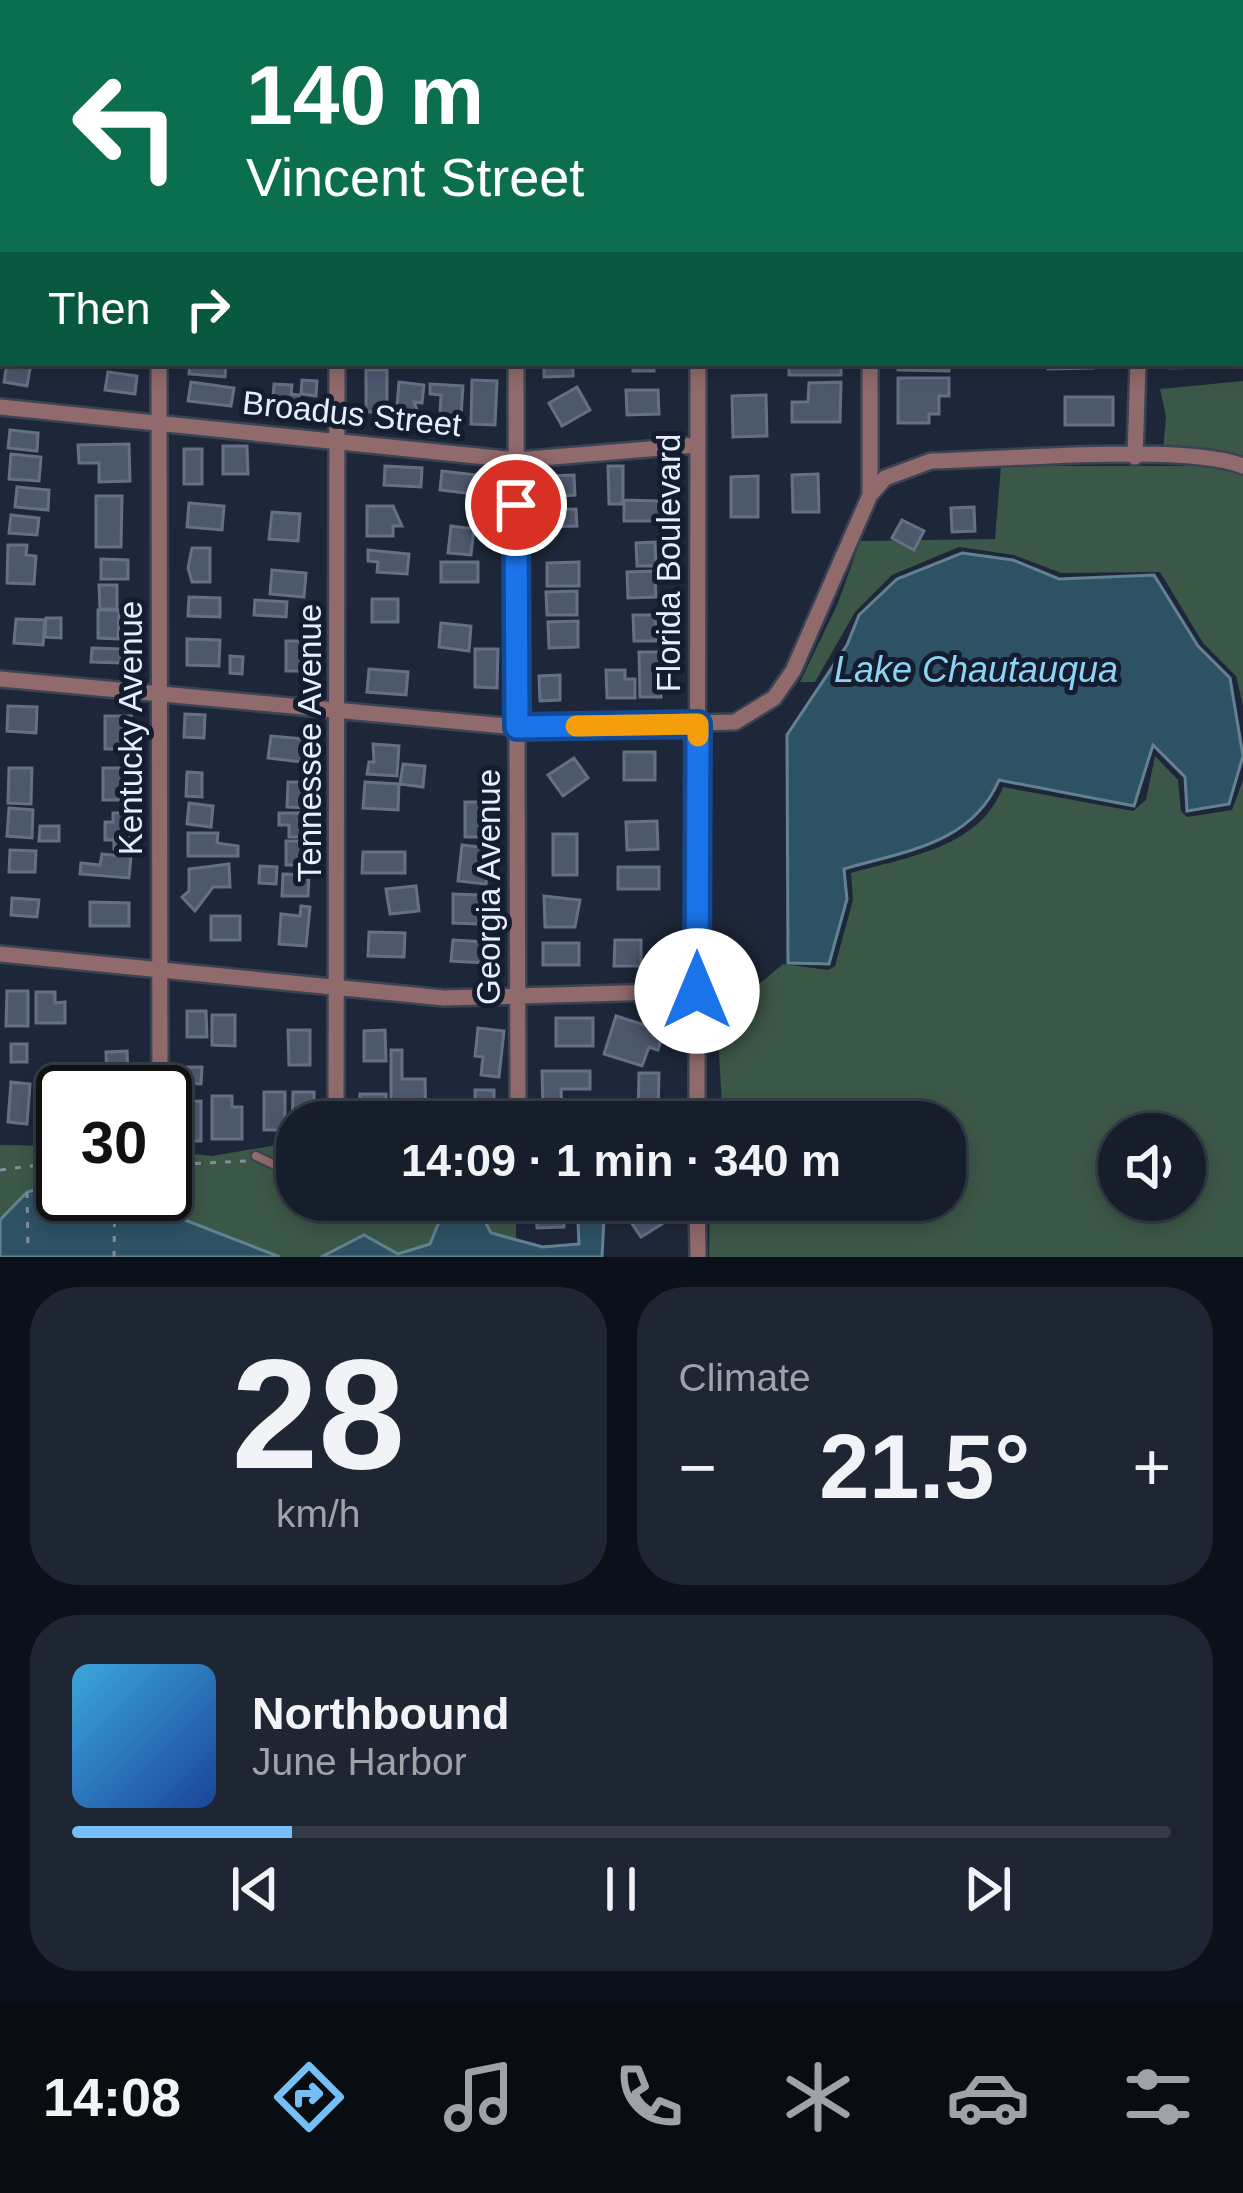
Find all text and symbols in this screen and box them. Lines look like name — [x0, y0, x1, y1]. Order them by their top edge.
icon: left — [48, 48, 204, 204]
text: 140 m — [246, 48, 484, 142]
text: Vincent Street — [246, 147, 584, 207]
icon: right — [175, 276, 241, 342]
text: Then — [48, 283, 151, 334]
street label: Broadus Street — [241, 384, 463, 443]
street label: Florida Boulevard — [650, 434, 687, 692]
pin — [465, 454, 567, 556]
icon: arrive — [483, 472, 549, 538]
street label: Kentucky Avenue — [112, 601, 149, 855]
street label: Tennessee Avenue — [291, 604, 328, 882]
water label: Lake Chautauqua — [834, 649, 1118, 690]
street label: Georgia Avenue — [470, 769, 507, 1005]
position arrow — [634, 928, 760, 1054]
speed limit sign: 30 — [36, 1065, 192, 1221]
map controls — [1098, 1113, 1206, 1221]
button: sound — [1098, 1113, 1206, 1221]
text: 14:09 · 1 min · 340 m — [401, 1135, 841, 1186]
text: 28 — [231, 1327, 405, 1501]
text: Climate — [679, 1356, 811, 1399]
text: 21.5° — [819, 1417, 1030, 1517]
text: − — [679, 1430, 717, 1504]
text: + — [1132, 1430, 1171, 1504]
text: km/h — [276, 1492, 361, 1535]
text: Northbound — [252, 1688, 509, 1739]
text: June Harbor — [252, 1740, 467, 1783]
icon: previous — [222, 1856, 288, 1922]
icon: pause — [588, 1856, 654, 1922]
icon: next — [955, 1856, 1021, 1922]
icon: directions — [267, 2055, 351, 2139]
icon: music — [437, 2055, 521, 2139]
icon: phone — [607, 2055, 691, 2139]
icon: climate — [776, 2055, 860, 2139]
icon: car — [946, 2055, 1030, 2139]
icon: filters — [1116, 2055, 1200, 2139]
text: 14:08 — [43, 2067, 181, 2127]

